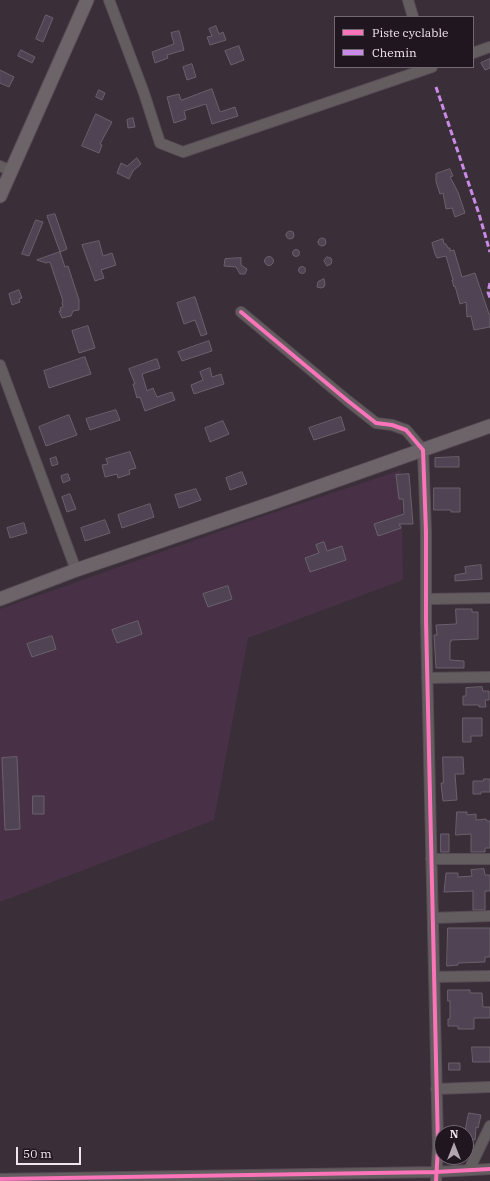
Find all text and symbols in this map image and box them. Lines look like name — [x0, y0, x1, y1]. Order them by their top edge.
legend — [334, 16, 474, 68]
text: Piste cyclable — [372, 25, 448, 40]
text: Chemin — [372, 45, 417, 60]
north arrow — [434, 1125, 474, 1165]
text: N — [450, 1127, 458, 1141]
scale bar — [18, 1139, 83, 1165]
text: 50 m — [23, 1146, 52, 1161]

